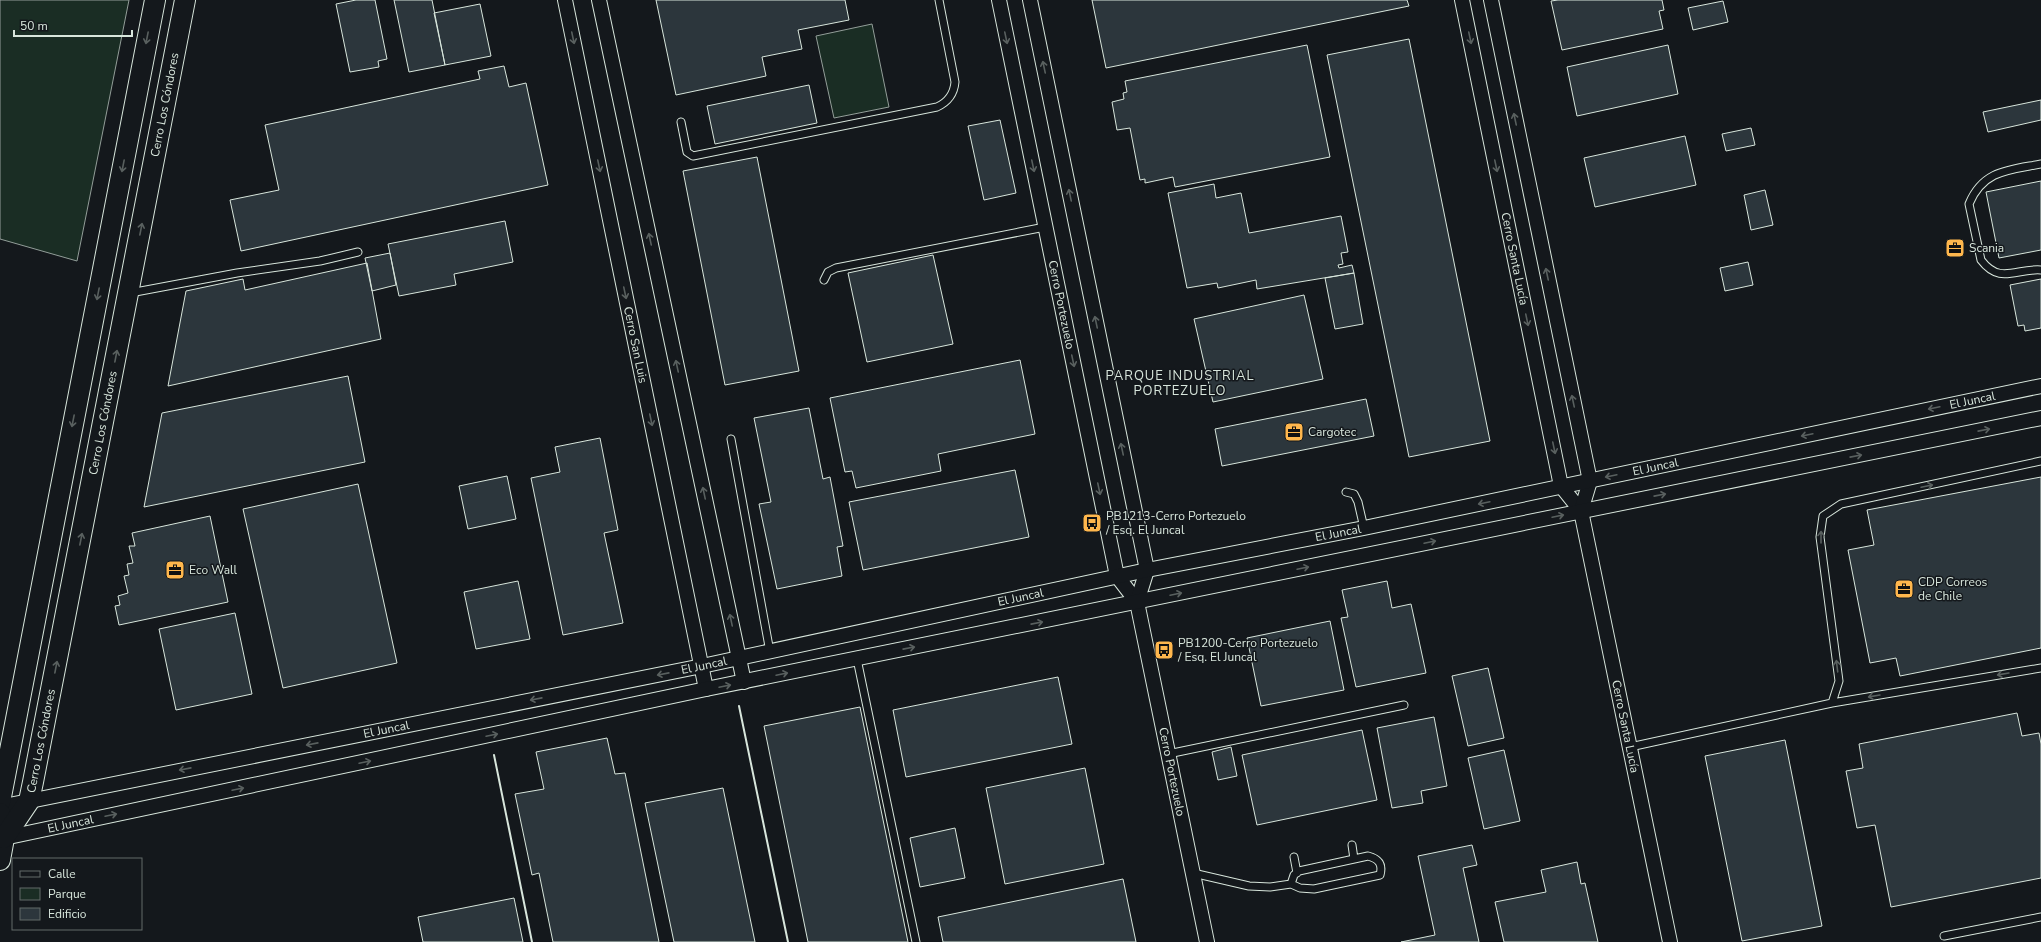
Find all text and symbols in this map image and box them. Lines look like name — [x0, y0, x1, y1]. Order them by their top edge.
scale bar — [14, 12, 132, 38]
text: 50 m — [20, 18, 48, 34]
one-way arrow — [143, 31, 151, 44]
one-way arrow — [569, 31, 577, 44]
one-way arrow — [1003, 31, 1011, 44]
one-way arrow — [1466, 31, 1474, 44]
street label: Cerro Los Cóndores — [147, 51, 183, 158]
one-way arrow — [1040, 61, 1048, 74]
one-way arrow — [1511, 113, 1519, 126]
one-way arrow — [118, 159, 126, 172]
one-way arrow — [595, 159, 603, 172]
one-way arrow — [1029, 159, 1037, 172]
one-way arrow — [1492, 159, 1500, 172]
one-way arrow — [1066, 189, 1074, 202]
street label: Cerro Santa Lucía — [1497, 211, 1532, 307]
one-way arrow — [137, 223, 145, 236]
one-way arrow — [645, 233, 653, 246]
office icon: Scania — [1944, 237, 1966, 259]
place label: Scania — [1969, 240, 2004, 256]
street label: Cerro Portezuelo — [1045, 259, 1078, 351]
one-way arrow — [1543, 268, 1551, 281]
one-way arrow — [622, 286, 630, 299]
one-way arrow — [94, 287, 102, 300]
street label: Cerro San Luis — [620, 305, 651, 385]
one-way arrow — [1524, 314, 1532, 327]
one-way arrow — [1092, 316, 1100, 329]
one-way arrow — [112, 350, 120, 363]
one-way arrow — [1069, 355, 1077, 368]
one-way arrow — [672, 360, 680, 373]
district label: PARQUE INDUSTRIAL PORTEZUELO — [1105, 367, 1255, 400]
street label: Cerro Los Cóndores — [85, 369, 121, 476]
street label: El Juncal — [1948, 388, 1997, 413]
one-way arrow — [1569, 395, 1577, 408]
one-way arrow — [1928, 405, 1941, 413]
one-way arrow — [648, 413, 656, 426]
one-way arrow — [69, 414, 77, 427]
office icon: Cargotec — [1283, 421, 1305, 443]
place label: Cargotec — [1308, 424, 1357, 440]
one-way arrow — [1977, 425, 1990, 433]
one-way arrow — [1801, 432, 1814, 440]
one-way arrow — [1550, 441, 1558, 454]
one-way arrow — [1118, 443, 1126, 456]
one-way arrow — [1849, 451, 1862, 459]
street label: El Juncal — [1631, 454, 1680, 479]
one-way arrow — [1605, 473, 1618, 481]
one-way arrow — [1920, 481, 1933, 489]
one-way arrow — [1095, 482, 1103, 495]
one-way arrow — [699, 487, 707, 500]
one-way arrow — [1653, 491, 1666, 499]
one-way arrow — [1478, 499, 1491, 507]
place label: PB1213-Cerro Portezuelo / Esq. El Juncal — [1105, 508, 1246, 538]
one-way arrow — [1551, 511, 1564, 519]
bus stop icon: PB1213-Cerro Portezuelo / Esq. El Juncal — [1081, 512, 1103, 534]
street label: El Juncal — [1314, 521, 1363, 545]
one-way arrow — [1817, 531, 1825, 544]
one-way arrow — [77, 533, 85, 546]
one-way arrow — [1423, 538, 1436, 546]
office icon: Eco Wall — [164, 559, 186, 581]
place label: Eco Wall — [189, 562, 238, 578]
one-way arrow — [1296, 564, 1309, 572]
place label: CDP Correos de Chile — [1918, 574, 1988, 604]
office icon: CDP Correos de Chile — [1893, 578, 1915, 600]
street label: El Juncal — [996, 584, 1046, 610]
one-way arrow — [1169, 590, 1182, 598]
one-way arrow — [726, 614, 734, 627]
one-way arrow — [1030, 618, 1043, 626]
place label: PB1200-Cerro Portezuelo / Esq. El Juncal — [1177, 635, 1318, 665]
bus stop icon: PB1200-Cerro Portezuelo / Esq. El Juncal — [1153, 639, 1175, 661]
one-way arrow — [902, 644, 915, 652]
street label: El Juncal — [680, 653, 729, 678]
one-way arrow — [52, 660, 60, 673]
one-way arrow — [1833, 660, 1841, 673]
one-way arrow — [657, 670, 670, 678]
one-way arrow — [775, 670, 788, 678]
one-way arrow — [1996, 670, 2009, 678]
street label: Cerro Santa Lucía — [1608, 679, 1643, 774]
one-way arrow — [718, 681, 731, 689]
street label: Cerro Los Cóndores — [23, 687, 59, 794]
one-way arrow — [1868, 692, 1881, 700]
one-way arrow — [530, 696, 543, 704]
street label: El Juncal — [362, 717, 411, 742]
street label: Cerro Portezuelo — [1155, 726, 1189, 818]
one-way arrow — [486, 730, 499, 738]
one-way arrow — [306, 740, 319, 748]
one-way arrow — [358, 757, 371, 765]
one-way arrow — [179, 766, 192, 774]
one-way arrow — [231, 784, 244, 792]
street label: El Juncal — [46, 811, 95, 837]
one-way arrow — [104, 811, 117, 819]
legend — [12, 858, 142, 930]
text: Calle — [48, 866, 76, 882]
text: Parque — [48, 886, 86, 902]
text: Edificio — [48, 906, 87, 922]

